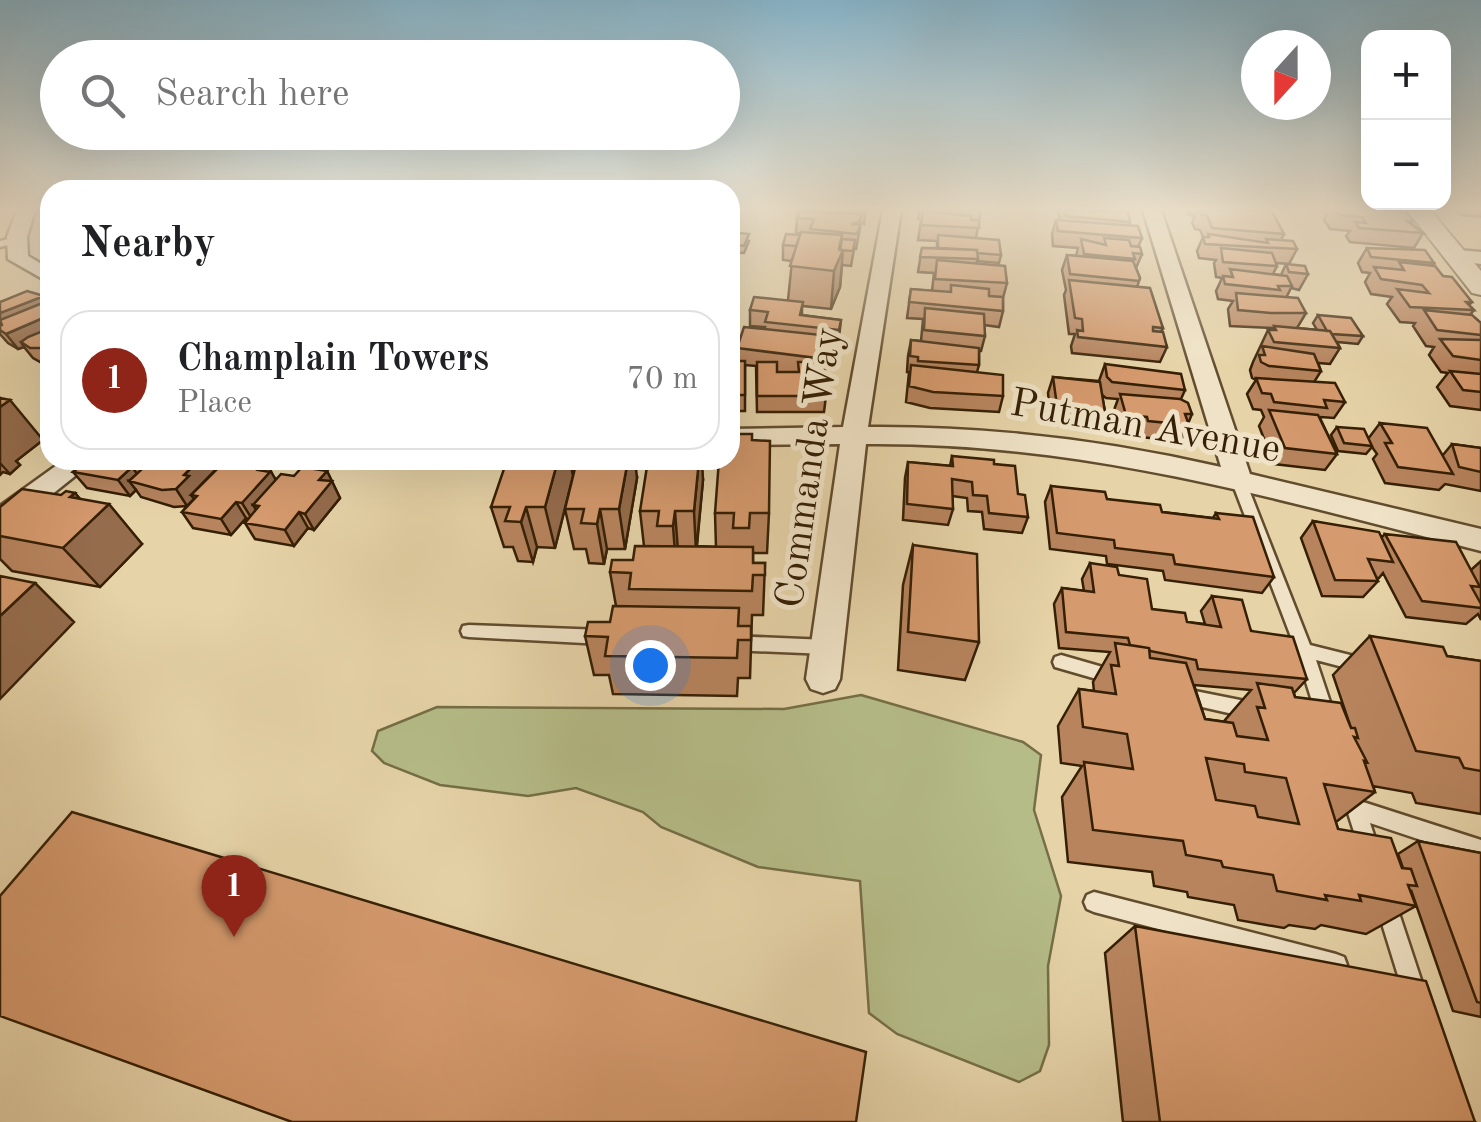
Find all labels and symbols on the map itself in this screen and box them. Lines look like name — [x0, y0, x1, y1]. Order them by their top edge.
north arrow — [1241, 30, 1331, 120]
street label: Commanda Way — [771, 325, 851, 611]
street label: Putman Avenue — [1007, 385, 1283, 471]
your location — [625, 640, 676, 691]
pin: 1 — [202, 854, 266, 937]

